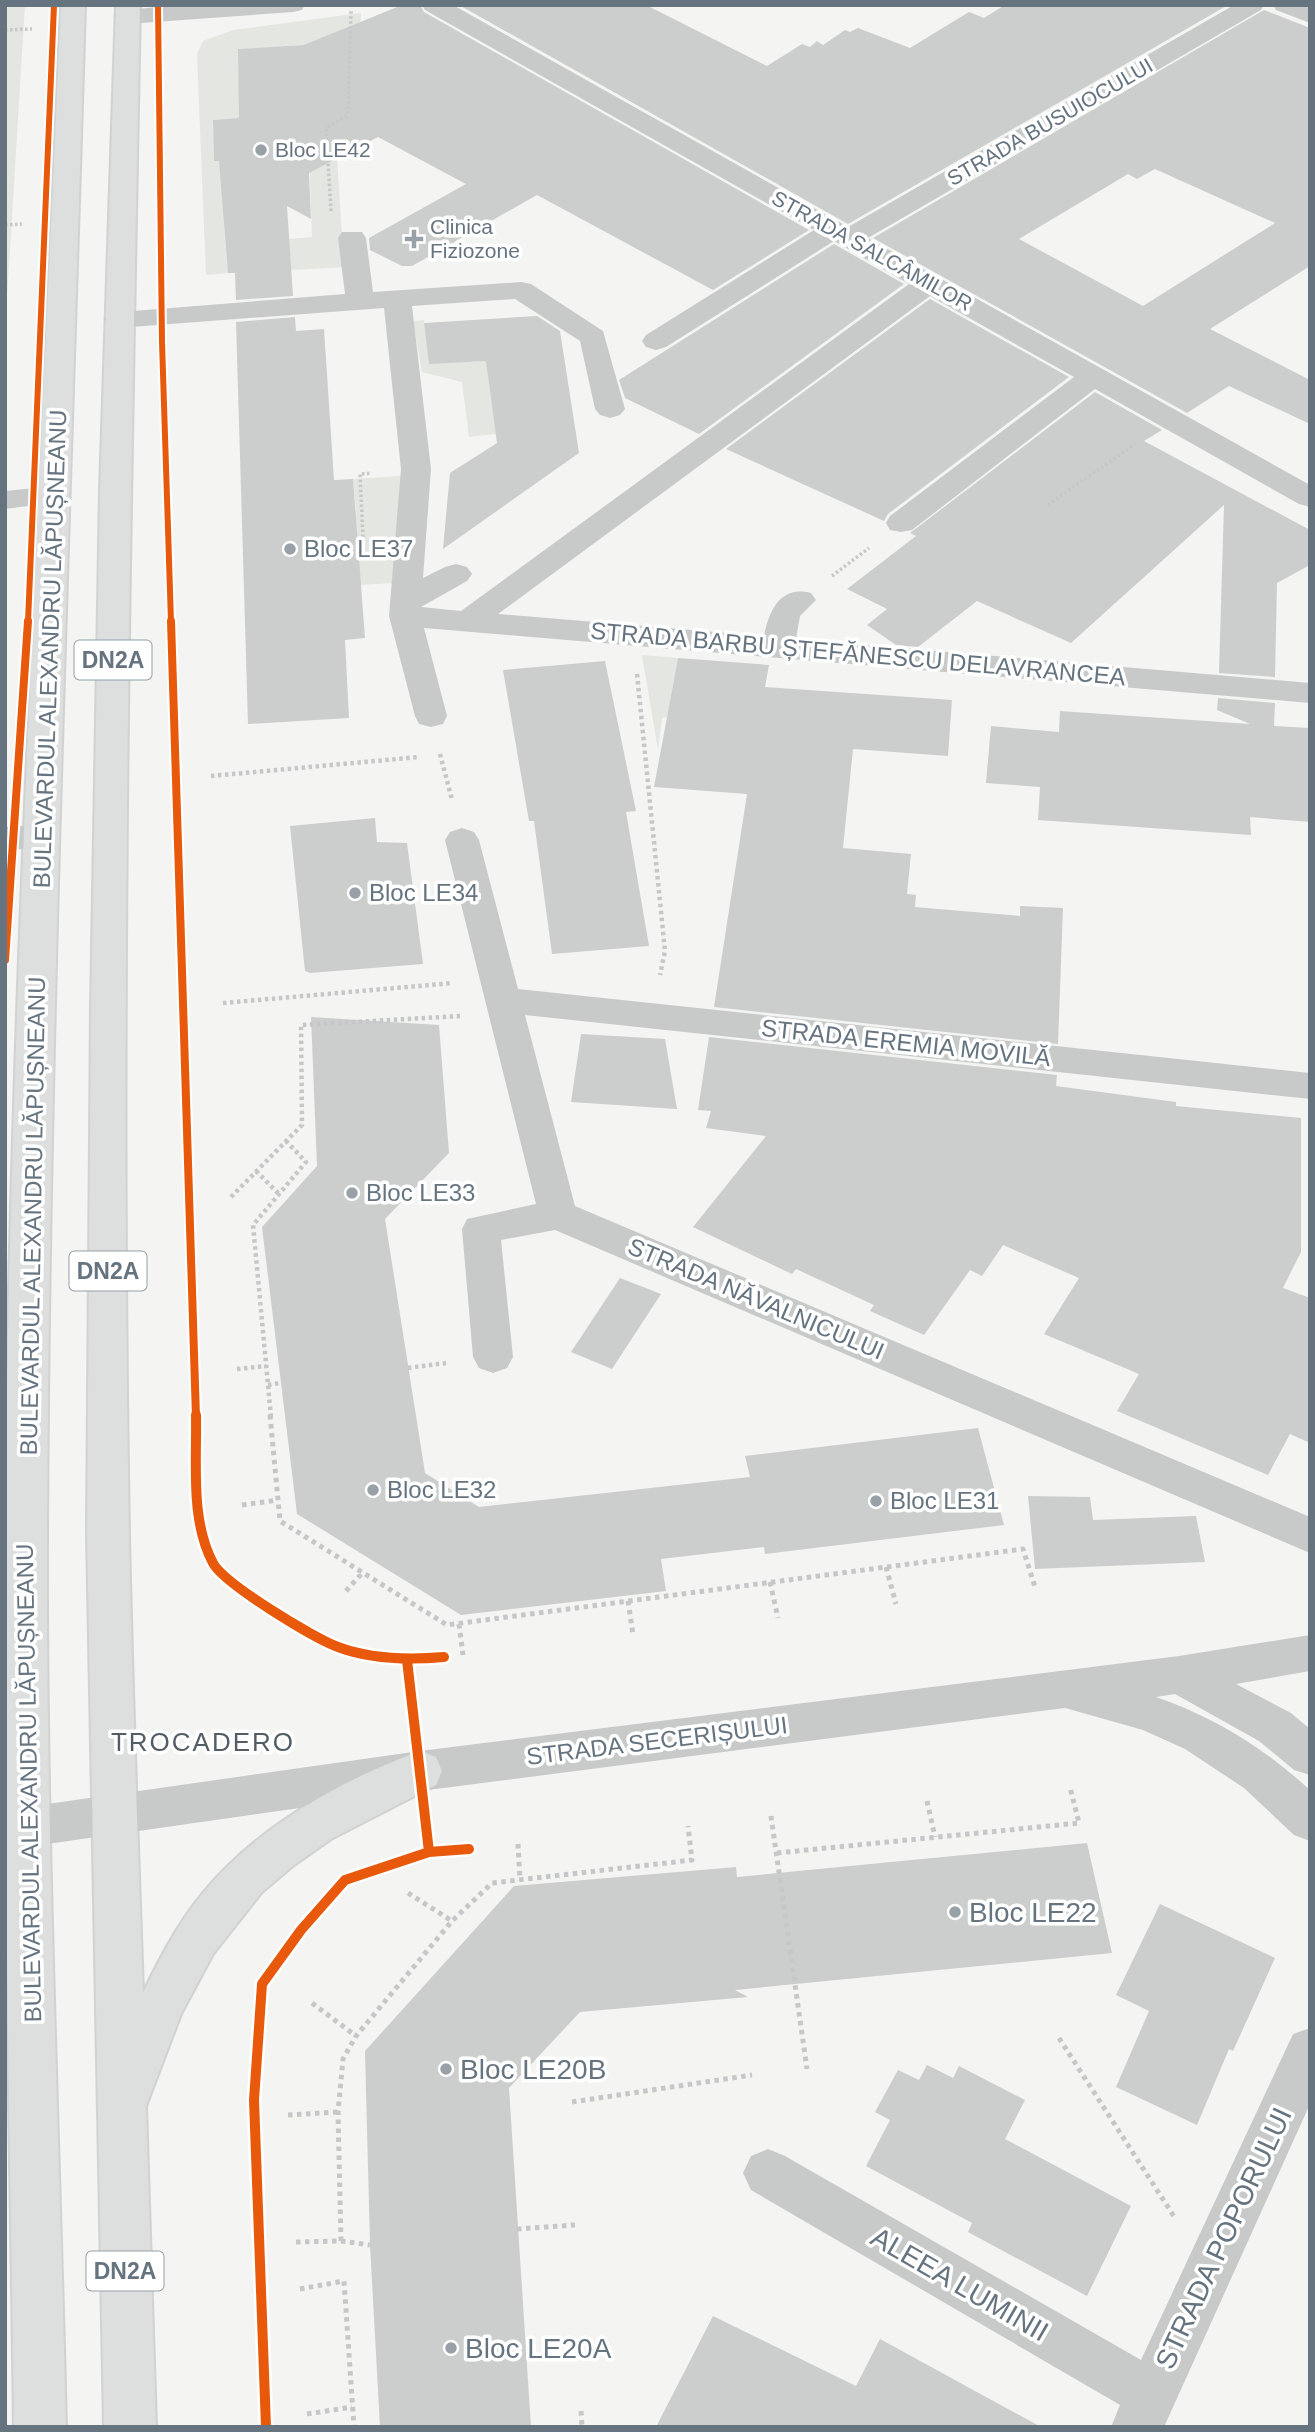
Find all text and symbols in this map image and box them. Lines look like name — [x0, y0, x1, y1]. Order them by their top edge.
street label: STRADA BUSUIOCULUI — [943, 53, 1157, 190]
place label: Bloc LE42 — [275, 138, 371, 161]
marker: Bloc LE42 — [253, 142, 269, 158]
street label: STRADA SALCÂMILOR — [768, 186, 976, 315]
place label: Clinica Fiziozone — [430, 215, 520, 262]
marker: Clinica Fiziozone — [404, 229, 424, 249]
street label: BULEVARDUL ALEXANDRU LĂPUȘNEANU — [28, 409, 71, 889]
place label: Bloc LE37 — [304, 535, 413, 562]
marker: Bloc LE37 — [282, 541, 298, 557]
street label: STRADA BARBU ȘTEFĂNESCU DELAVRANCEA — [589, 617, 1127, 690]
road number: DN2A — [74, 640, 152, 680]
place label: Bloc LE34 — [369, 879, 478, 906]
marker: Bloc LE34 — [347, 885, 363, 901]
street label: BULEVARDUL ALEXANDRU LĂPUȘNEANU — [15, 976, 50, 1456]
street label: STRADA EREMIA MOVILĂ — [760, 1014, 1052, 1071]
place label: Bloc LE33 — [366, 1179, 475, 1206]
marker: Bloc LE33 — [344, 1185, 360, 1201]
street label: STRADA NĂVALNICULUI — [624, 1232, 888, 1365]
road number: DN2A — [70, 1252, 146, 1290]
place label: Bloc LE32 — [387, 1476, 496, 1503]
marker: Bloc LE32 — [365, 1482, 381, 1498]
place label: Bloc LE31 — [890, 1487, 999, 1514]
marker: Bloc LE31 — [868, 1493, 884, 1509]
street label: BULEVARDUL ALEXANDRU LĂPUȘNEANU — [11, 1543, 46, 2023]
street label: STRADA SECERIȘULUI — [525, 1711, 789, 1770]
district label: TROCADERO — [111, 1727, 295, 1757]
place label: Bloc LE22 — [969, 1897, 1097, 1928]
marker: Bloc LE22 — [947, 1904, 963, 1920]
place label: Bloc LE20B — [460, 2054, 606, 2085]
marker: Bloc LE20B — [438, 2061, 454, 2077]
street label: STRADA POPORULUI — [1149, 2103, 1298, 2374]
street label: ALEEA LUMINII — [866, 2221, 1054, 2348]
road number: DN2A — [86, 2252, 164, 2290]
place label: Bloc LE20A — [465, 2333, 612, 2364]
marker: Bloc LE20A — [443, 2340, 459, 2356]

